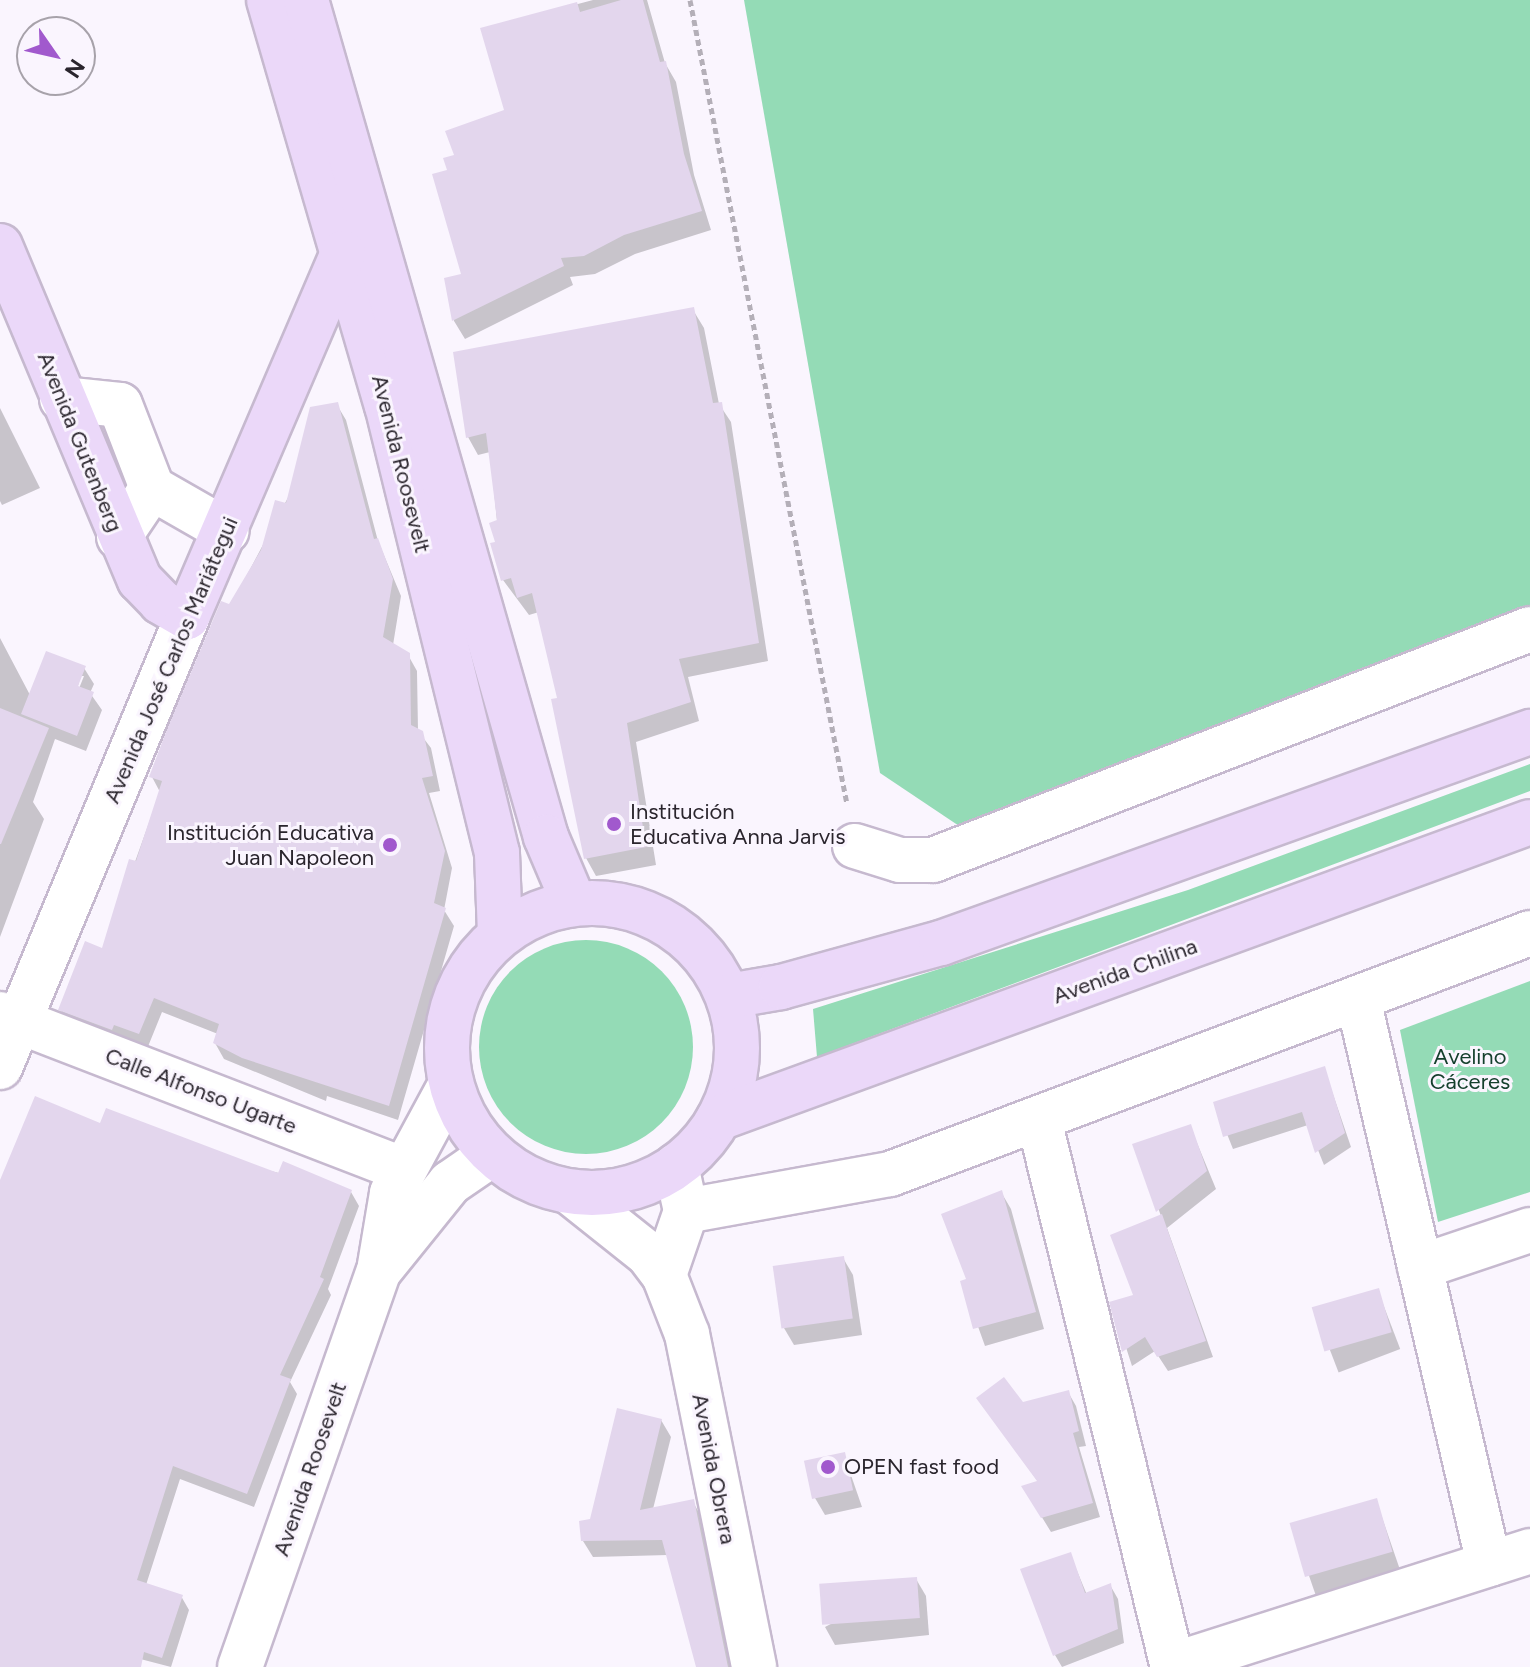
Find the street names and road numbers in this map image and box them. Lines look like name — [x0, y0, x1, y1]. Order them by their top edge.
street label: Avenida Gutenberg — [32, 348, 128, 536]
street label: Avenida Roosevelt — [366, 372, 436, 556]
street label: Avenida José Carlos Mariátegui — [99, 513, 243, 807]
street label: Avenida Chilina — [1049, 933, 1201, 1009]
street label: Calle Alfonso Ugarte — [102, 1042, 300, 1140]
street label: Avenida Roosevelt — [268, 1378, 352, 1560]
street label: Avenida Obrera — [686, 1391, 742, 1547]

